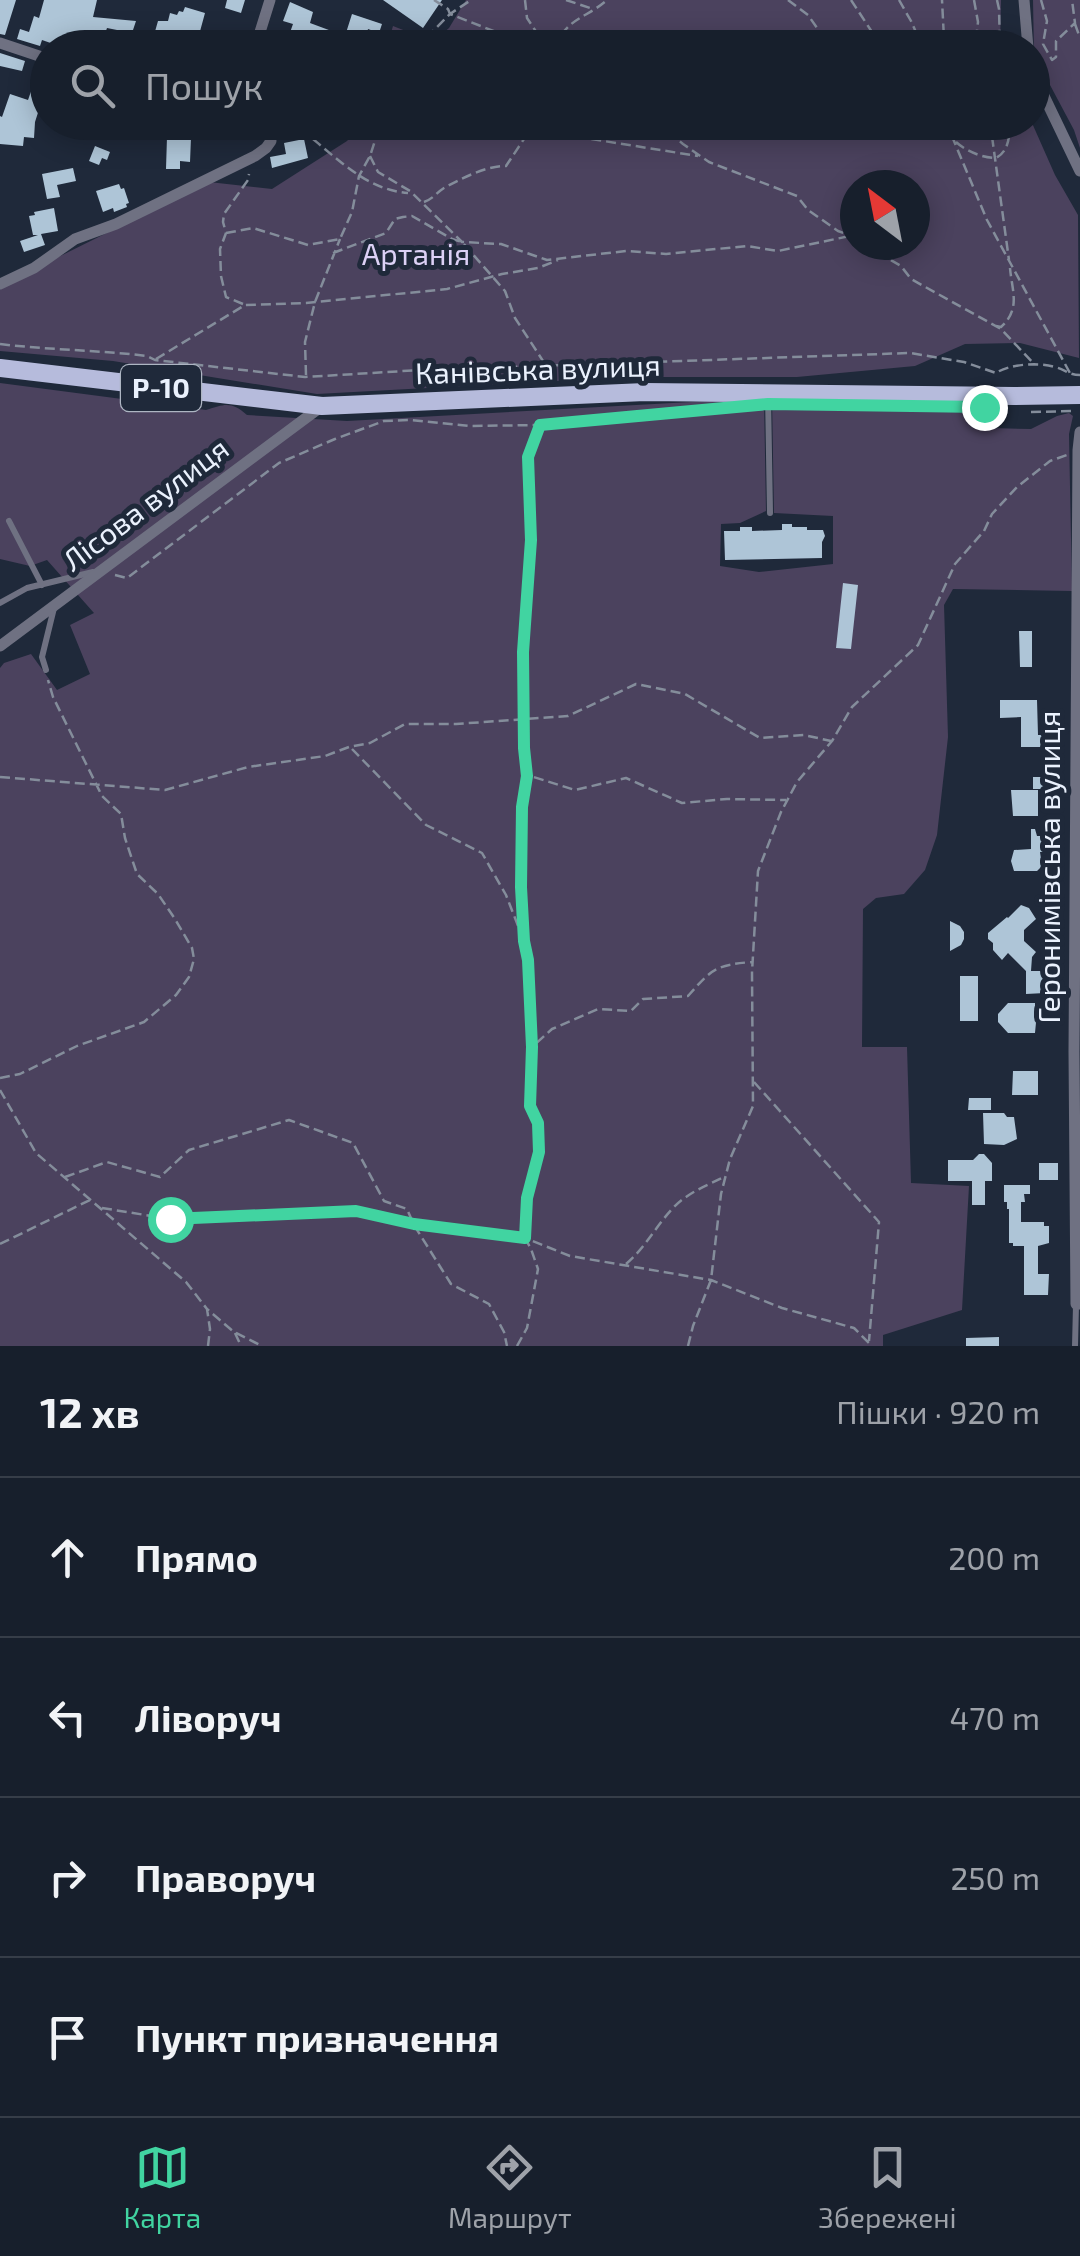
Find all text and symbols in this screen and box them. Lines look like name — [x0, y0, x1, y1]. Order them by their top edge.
search box — [30, 30, 1050, 140]
icon: search — [65, 58, 120, 113]
text: Пошук — [145, 62, 263, 108]
north arrow — [840, 170, 930, 260]
park label: Артанія — [362, 235, 470, 271]
street label: Канівська вулиця — [415, 346, 661, 391]
road number: Р-10 — [121, 365, 201, 411]
route end — [962, 385, 1008, 431]
street label: Лісова вулиця — [55, 429, 236, 578]
street label: Геронимівська вулиця — [1030, 711, 1067, 1023]
route start — [148, 1197, 194, 1243]
text: 12 хв — [40, 1386, 140, 1436]
text: Пішки · 920 m — [836, 1392, 1040, 1430]
icon: ahead — [40, 1530, 95, 1585]
text: Прямо — [135, 1534, 258, 1580]
text: 200 m — [948, 1538, 1040, 1576]
icon: left — [40, 1690, 95, 1745]
text: Ліворуч — [135, 1694, 282, 1740]
text: 470 m — [949, 1698, 1040, 1736]
icon: right — [40, 1850, 95, 1905]
text: Праворуч — [135, 1854, 316, 1900]
text: 250 m — [950, 1858, 1040, 1896]
icon: arrive — [40, 2010, 95, 2065]
text: Пункт призначення — [135, 2014, 499, 2060]
tab: Карта — [123, 2140, 201, 2234]
tab: Маршрут — [448, 2140, 572, 2234]
tab: Збережені — [818, 2140, 957, 2234]

